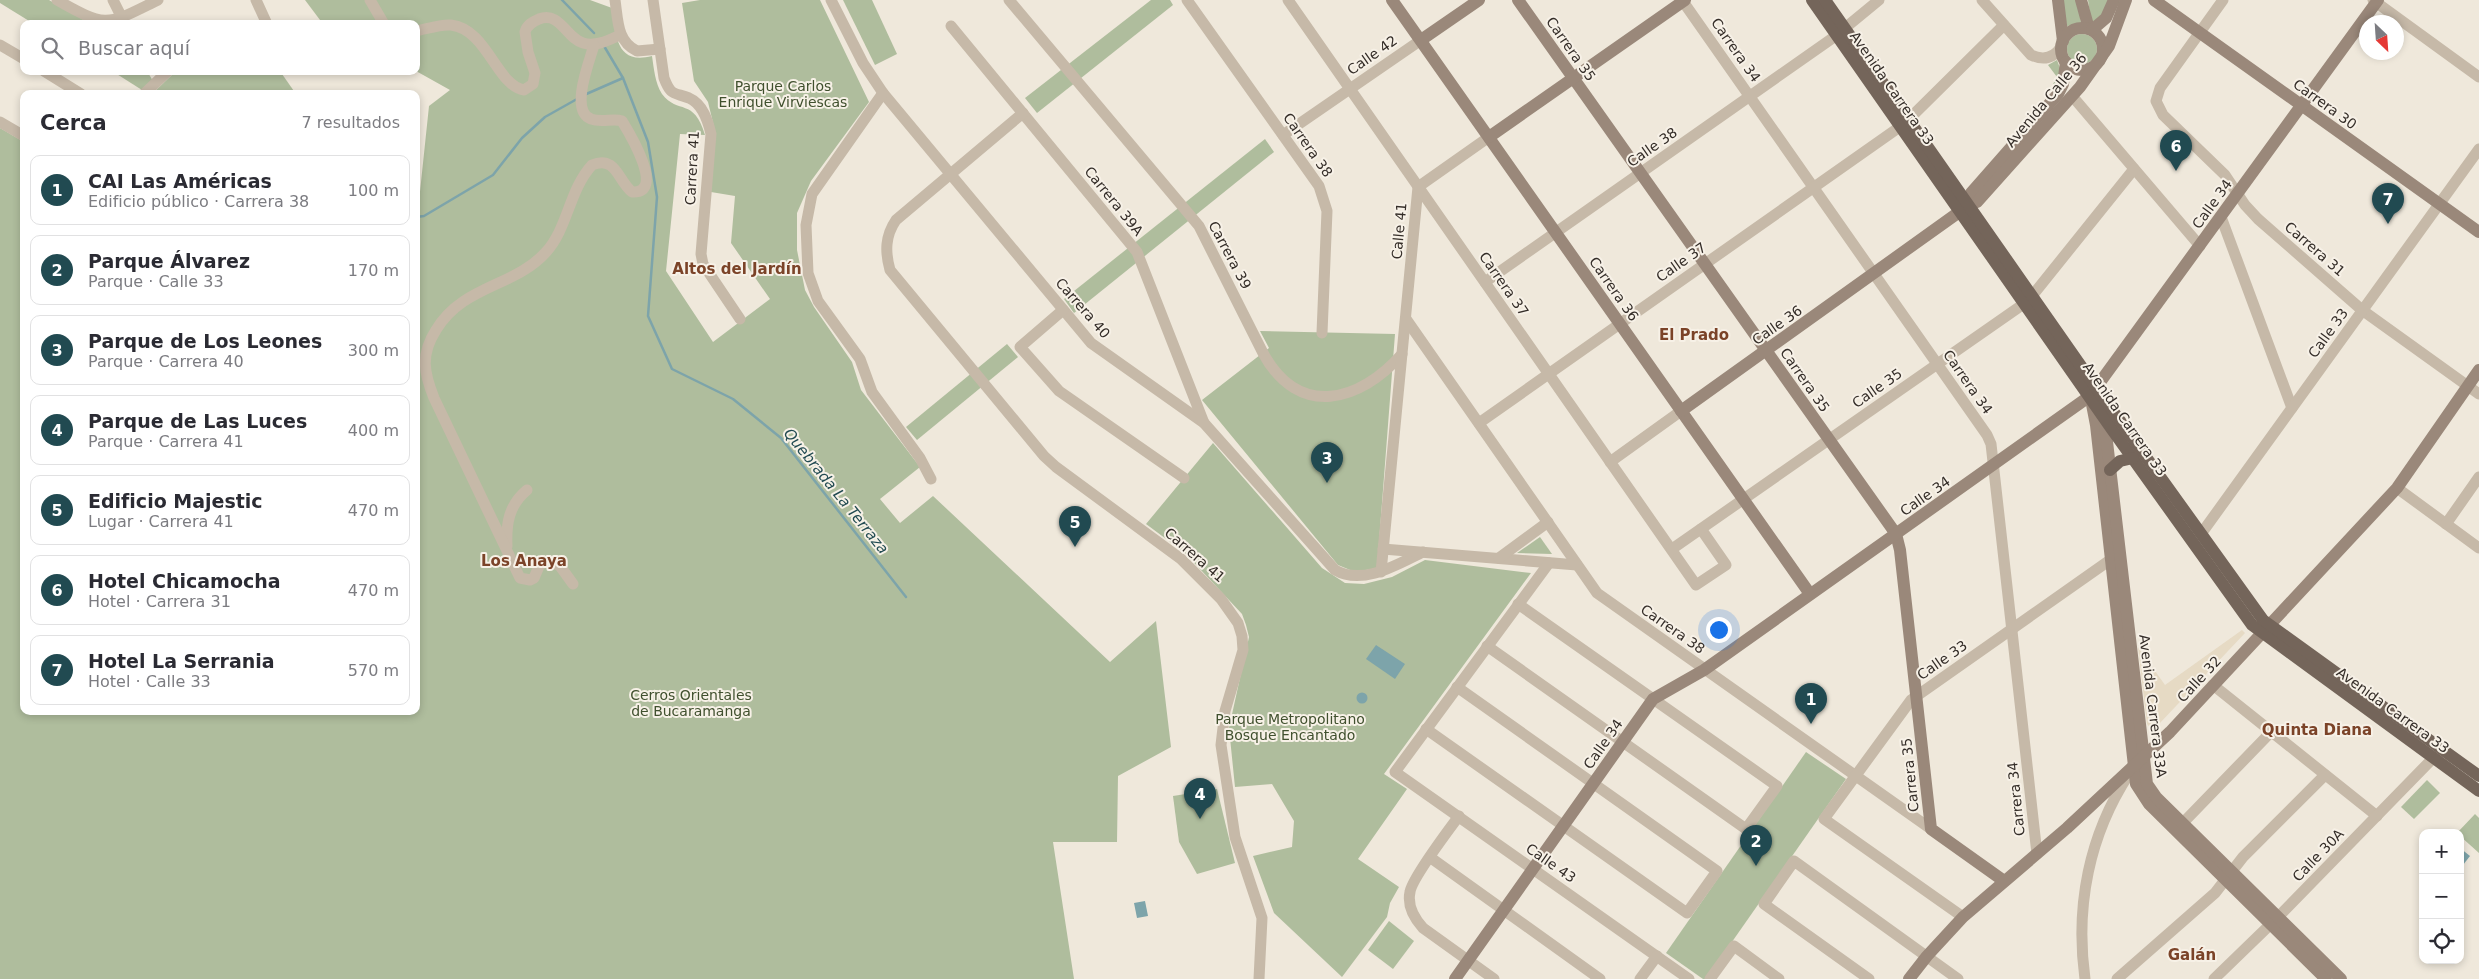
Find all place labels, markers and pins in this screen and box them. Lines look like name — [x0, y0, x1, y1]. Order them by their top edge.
pin: 6 — [2160, 130, 2192, 171]
pin: 7 — [2372, 183, 2404, 224]
pin: 3 — [1311, 442, 1343, 483]
pin: 5 — [1059, 506, 1091, 547]
pin: 1 — [1795, 683, 1827, 724]
pin: 4 — [1184, 778, 1216, 819]
pin: 2 — [1740, 825, 1772, 866]

